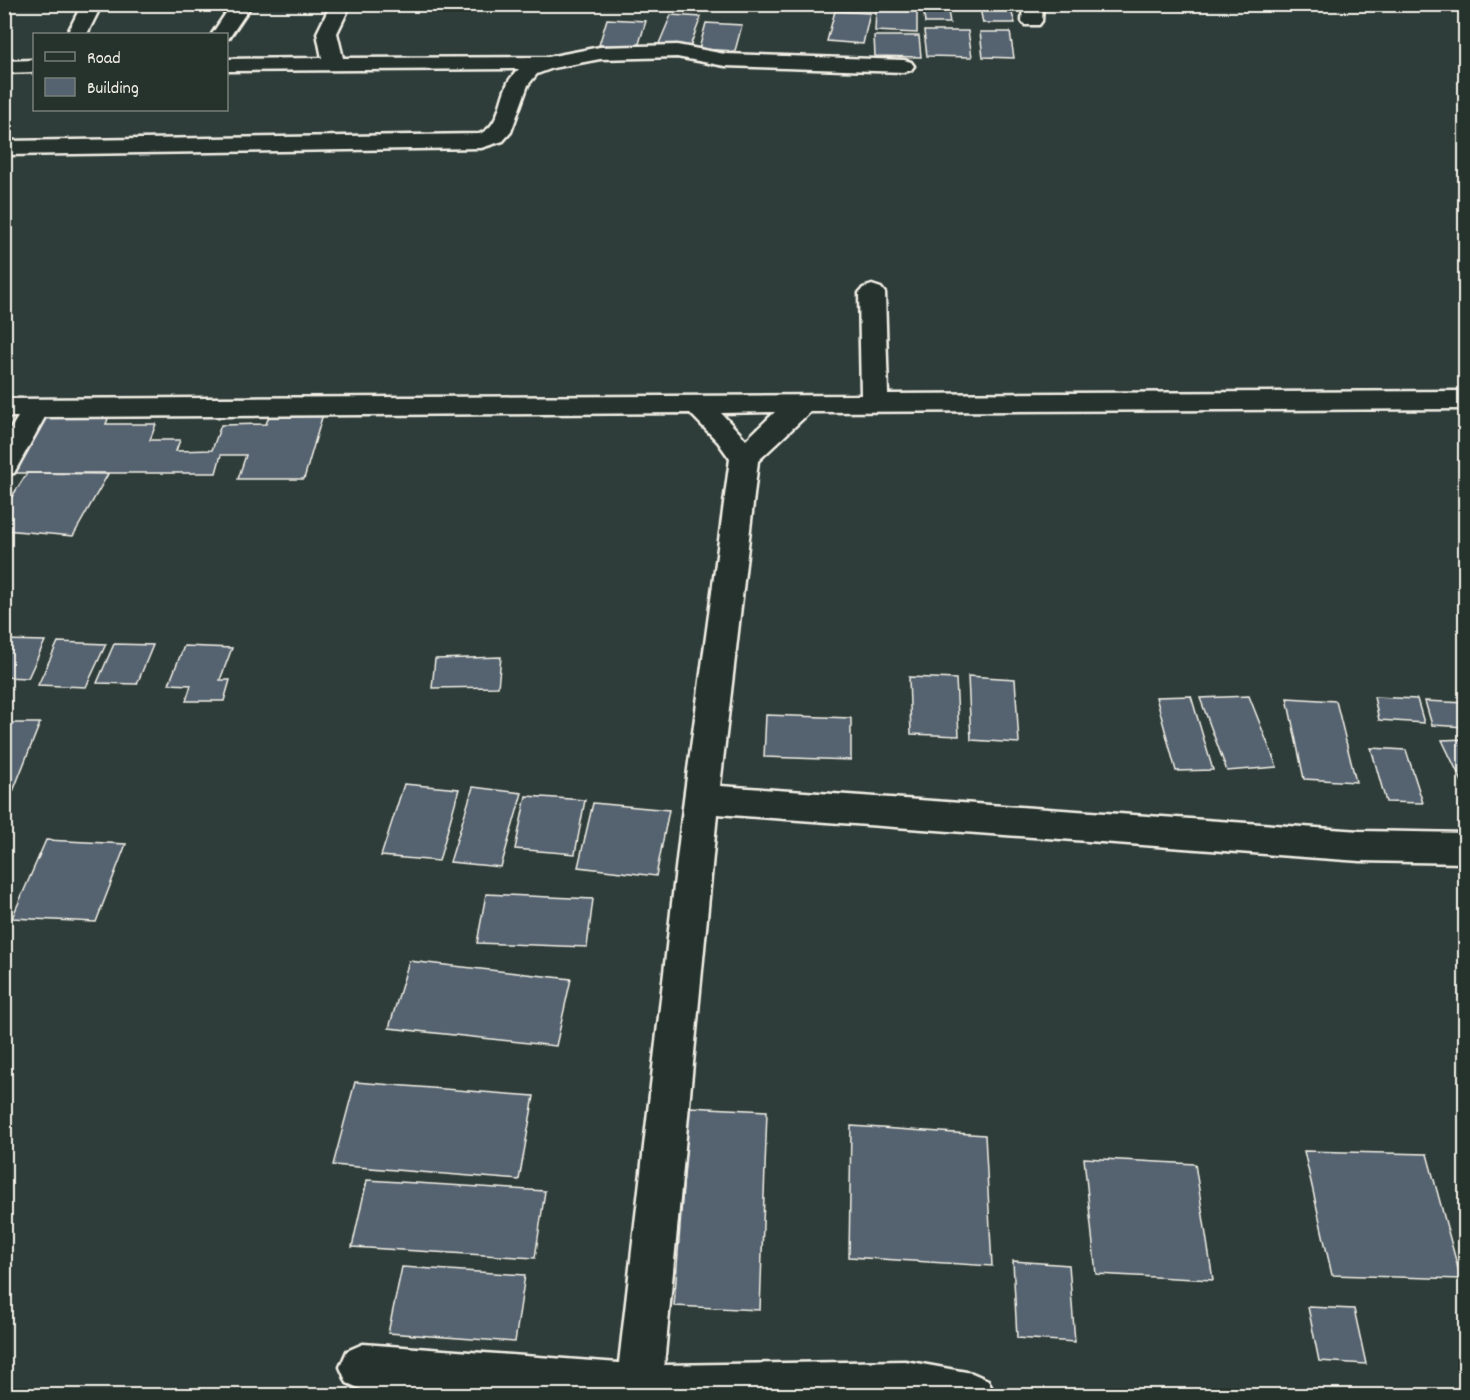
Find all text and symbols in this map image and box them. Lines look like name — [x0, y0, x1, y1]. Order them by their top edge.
legend — [33, 33, 228, 111]
text: Road — [87, 47, 121, 72]
text: Building — [87, 77, 139, 102]

